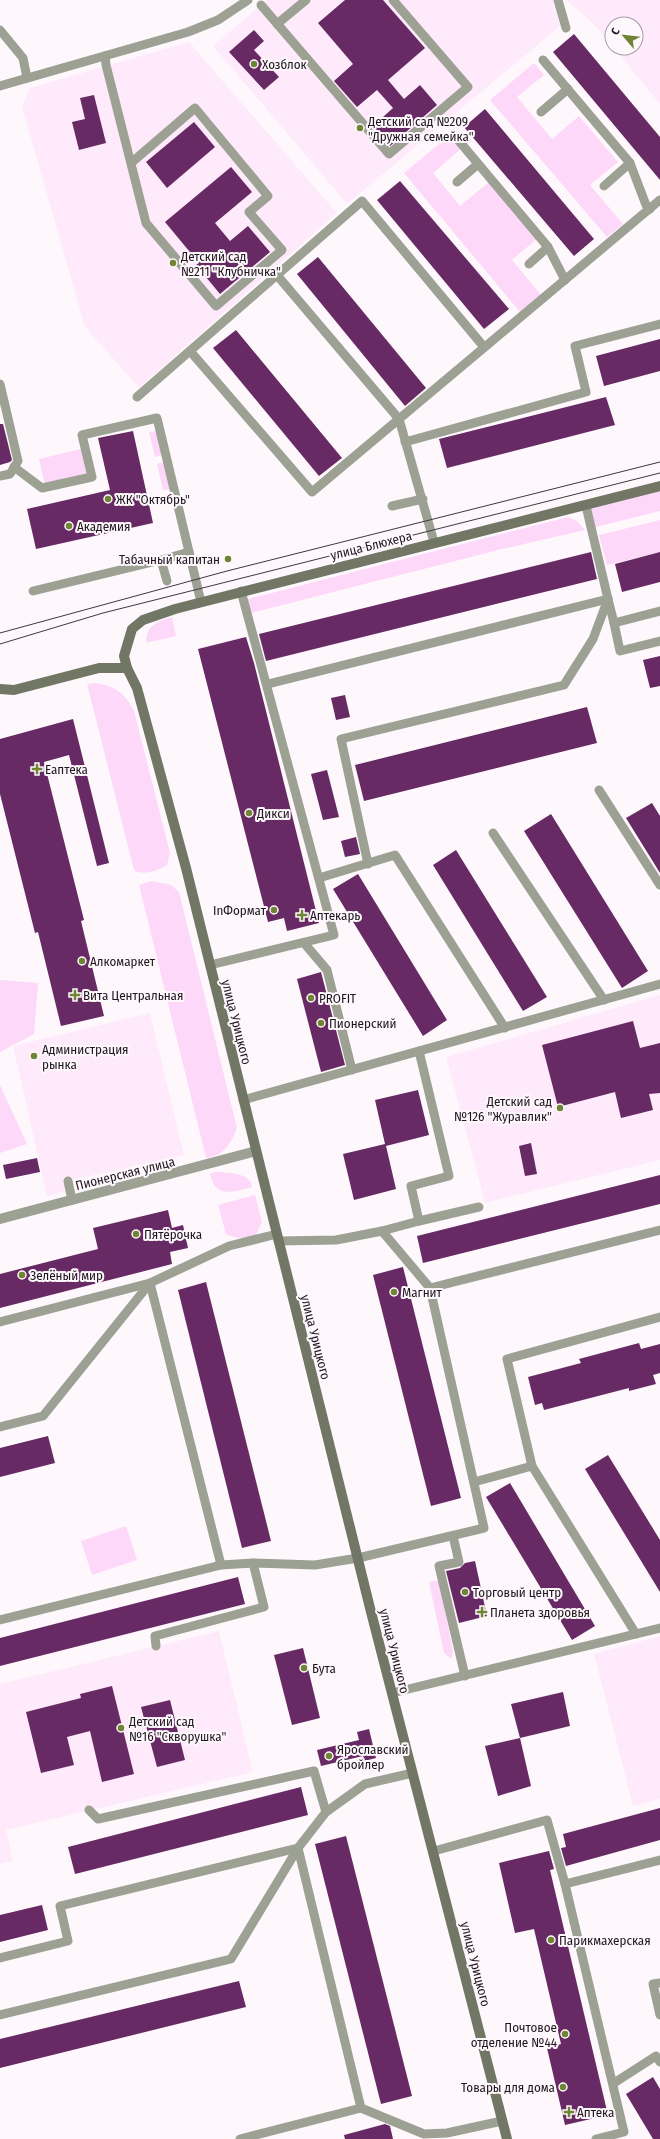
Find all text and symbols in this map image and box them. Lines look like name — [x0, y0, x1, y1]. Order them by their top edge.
north arrow — [604, 16, 644, 56]
text: С — [609, 26, 623, 37]
place label: Хозблок — [262, 57, 307, 72]
marker: Хозблок — [249, 59, 259, 69]
place label: Детский сад №209 "Дружная семейка" — [367, 114, 474, 144]
marker: Детский сад №209 "Дружная семейка" — [355, 123, 365, 133]
place label: Детский сад №211 "Клубничка" — [180, 249, 281, 279]
marker: Детский сад №211 "Клубничка" — [168, 258, 178, 268]
place label: ЖК "Октябрь" — [116, 492, 190, 507]
marker: ЖК "Октябрь" — [103, 494, 113, 504]
place label: Академия — [77, 519, 130, 534]
marker: Академия — [64, 521, 74, 531]
street label: улица Блюхера — [329, 528, 413, 563]
place label: Табачный капитан — [119, 552, 220, 567]
marker: Табачный капитан — [223, 554, 233, 564]
place label: Еаптека — [45, 762, 88, 777]
marker: Еаптека — [32, 764, 42, 774]
place label: Дикси — [256, 806, 290, 821]
marker: Дикси — [244, 808, 254, 818]
place label: InФормат — [213, 903, 267, 918]
marker: InФормат — [269, 905, 279, 915]
place label: Аптекарь — [310, 908, 360, 923]
marker: Аптекарь — [297, 910, 307, 920]
place label: Алкомаркет — [90, 954, 156, 969]
marker: Алкомаркет — [77, 956, 87, 966]
street label: улица Урицкого — [219, 978, 254, 1066]
place label: Вита Центральная — [83, 988, 183, 1003]
marker: Вита Центральная — [70, 990, 80, 1000]
place label: PROFIT — [319, 991, 356, 1006]
marker: PROFIT — [306, 993, 316, 1003]
place label: Пионерский — [329, 1016, 397, 1031]
marker: Пионерский — [316, 1018, 326, 1028]
place label: Администрация рынка — [42, 1042, 129, 1072]
marker: Администрация рынка — [29, 1051, 39, 1061]
place label: Детский сад №126 "Журавлик" — [454, 1094, 552, 1124]
marker: Детский сад №126 "Журавлик" — [555, 1103, 565, 1113]
street label: Пионерская улица — [74, 1154, 176, 1193]
place label: Пятёрочка — [144, 1227, 202, 1242]
marker: Пятёрочка — [131, 1229, 141, 1239]
place label: Зелёный мир — [30, 1268, 103, 1283]
marker: Зелёный мир — [17, 1270, 27, 1280]
place label: Магнит — [402, 1285, 443, 1300]
marker: Магнит — [389, 1287, 399, 1297]
street label: улица Урицкого — [298, 1293, 333, 1381]
place label: Торговый центр — [473, 1585, 561, 1600]
marker: Торговый центр — [460, 1587, 470, 1597]
place label: Планета здоровья — [490, 1605, 590, 1620]
street label: улица Урицкого — [377, 1607, 412, 1695]
marker: Планета здоровья — [477, 1607, 487, 1617]
place label: Бута — [312, 1661, 336, 1676]
marker: Бута — [299, 1663, 309, 1673]
place label: Детский сад №16 "Скворушка" — [128, 1714, 226, 1744]
marker: Детский сад №16 "Скворушка" — [116, 1723, 126, 1733]
place label: Ярославский бройлер — [337, 1742, 409, 1772]
marker: Ярославский бройлер — [324, 1751, 334, 1761]
street label: улица Урицкого — [458, 1920, 493, 2008]
place label: Парикмахерская — [559, 1933, 651, 1948]
marker: Парикмахерская — [546, 1935, 556, 1945]
place label: Почтовое отделение №44 — [471, 2020, 557, 2050]
marker: Почтовое отделение №44 — [560, 2029, 570, 2039]
place label: Товары для дома — [461, 2080, 555, 2095]
marker: Товары для дома — [558, 2082, 568, 2092]
place label: Аптека — [577, 2105, 614, 2120]
marker: Аптека — [564, 2107, 574, 2117]

